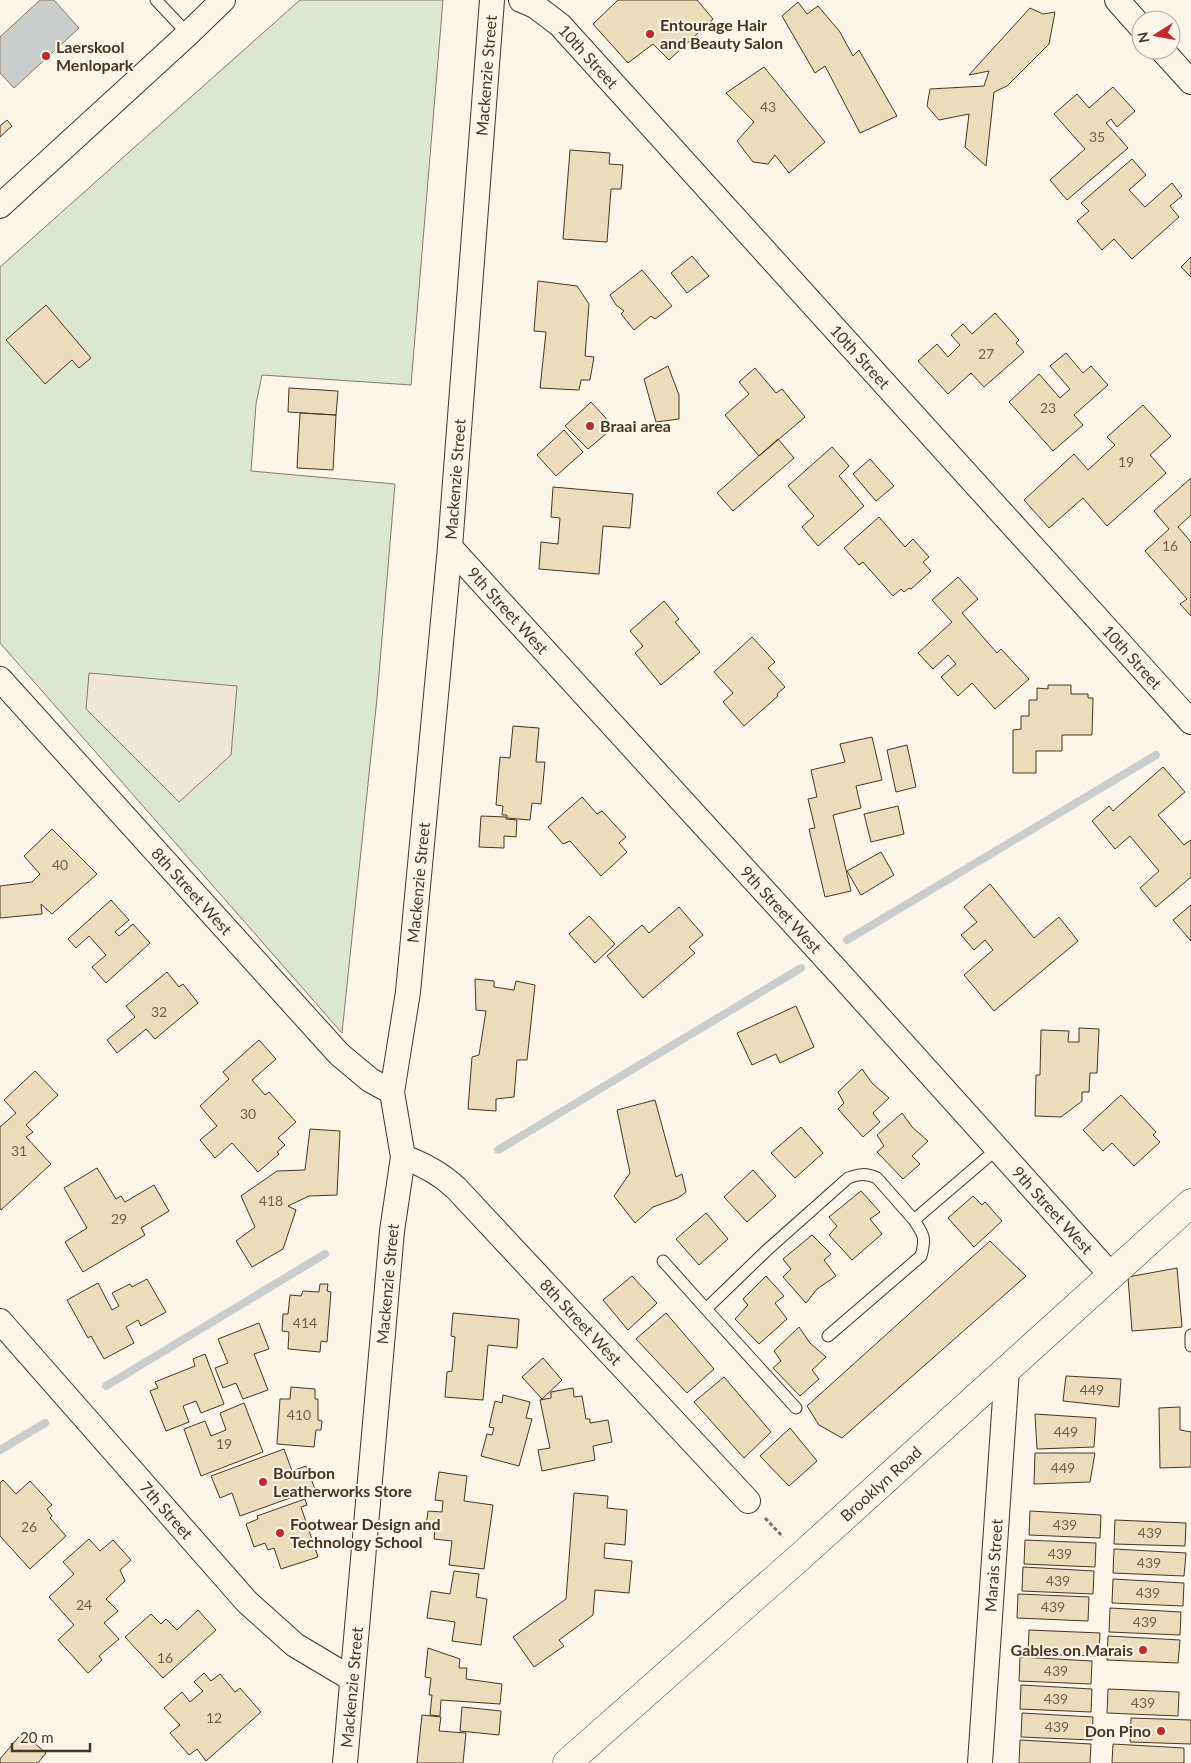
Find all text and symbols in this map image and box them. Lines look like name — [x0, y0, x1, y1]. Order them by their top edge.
north arrow — [1131, 10, 1181, 60]
street label: Mackenzie Street — [472, 14, 500, 137]
place label: Entourage Hair and Beauty Salon — [660, 15, 783, 52]
street label: 10th Street — [555, 20, 623, 92]
marker: Entourage Hair and Beauty Salon — [644, 28, 656, 40]
text: N — [1133, 31, 1152, 44]
place label: Laerskool Menlopark — [56, 37, 134, 74]
marker: Laerskool Menlopark — [40, 50, 52, 62]
house number: 43 — [760, 98, 776, 115]
house number: 35 — [1089, 128, 1105, 145]
street label: 10th Street — [827, 320, 895, 392]
house number: 27 — [978, 345, 994, 362]
house number: 23 — [1040, 399, 1056, 416]
place label: Braai area — [600, 416, 671, 435]
street label: Mackenzie Street — [441, 418, 469, 540]
marker: Braai area — [584, 420, 596, 432]
house number: 19 — [1118, 453, 1134, 470]
house number: 16 — [1162, 537, 1178, 554]
street label: 9th Street West — [464, 563, 553, 658]
street label: 10th Street — [1099, 621, 1166, 693]
street label: Mackenzie Street — [403, 821, 433, 944]
street label: 8th Street West — [148, 843, 237, 939]
house number: 40 — [52, 856, 68, 873]
street label: 9th Street West — [737, 862, 826, 957]
house number: 32 — [151, 1003, 167, 1020]
house number: 30 — [240, 1105, 256, 1122]
house number: 31 — [11, 1142, 27, 1159]
street label: 9th Street West — [1009, 1162, 1097, 1258]
house number: 418 — [259, 1192, 283, 1209]
house number: 29 — [111, 1210, 127, 1227]
street label: Mackenzie Street — [372, 1222, 402, 1345]
street label: 8th Street West — [537, 1275, 626, 1369]
house number: 414 — [293, 1314, 317, 1331]
house number: 449 — [1080, 1381, 1104, 1398]
house number: 410 — [287, 1406, 311, 1423]
house number: 449 — [1054, 1423, 1078, 1440]
house number: 19 — [216, 1435, 232, 1452]
street label: Brooklyn Road — [836, 1442, 925, 1525]
house number: 449 — [1051, 1459, 1075, 1476]
place label: Bourbon Leatherworks Store — [273, 1463, 413, 1500]
marker: Bourbon Leatherworks Store — [257, 1476, 269, 1488]
street label: 7th Street — [136, 1477, 197, 1543]
place label: Footwear Design and Technology School — [290, 1514, 441, 1551]
house number: 439 — [1053, 1516, 1077, 1533]
house number: 26 — [21, 1518, 37, 1535]
street label: Marais Street — [980, 1518, 1006, 1613]
house number: 439 — [1138, 1524, 1162, 1541]
marker: Footwear Design and Technology School — [274, 1527, 286, 1539]
house number: 439 — [1048, 1545, 1072, 1562]
house number: 439 — [1137, 1554, 1161, 1571]
house number: 439 — [1046, 1572, 1070, 1589]
house number: 439 — [1136, 1584, 1160, 1601]
house number: 24 — [76, 1596, 92, 1613]
house number: 439 — [1041, 1598, 1065, 1615]
house number: 439 — [1133, 1613, 1157, 1630]
street label: Mackenzie Street — [336, 1626, 366, 1748]
place label: Gables on Marais — [1011, 1640, 1133, 1659]
marker: Gables on Marais — [1137, 1644, 1149, 1656]
house number: 16 — [157, 1649, 173, 1666]
house number: 439 — [1044, 1662, 1068, 1679]
house number: 439 — [1044, 1690, 1068, 1707]
house number: 439 — [1131, 1694, 1155, 1711]
house number: 12 — [206, 1709, 222, 1726]
house number: 439 — [1045, 1718, 1069, 1735]
scale bar — [12, 1720, 90, 1752]
place label: Don Pino — [1085, 1721, 1151, 1740]
marker: Don Pino — [1155, 1725, 1167, 1737]
text: 20 m — [20, 1728, 54, 1746]

